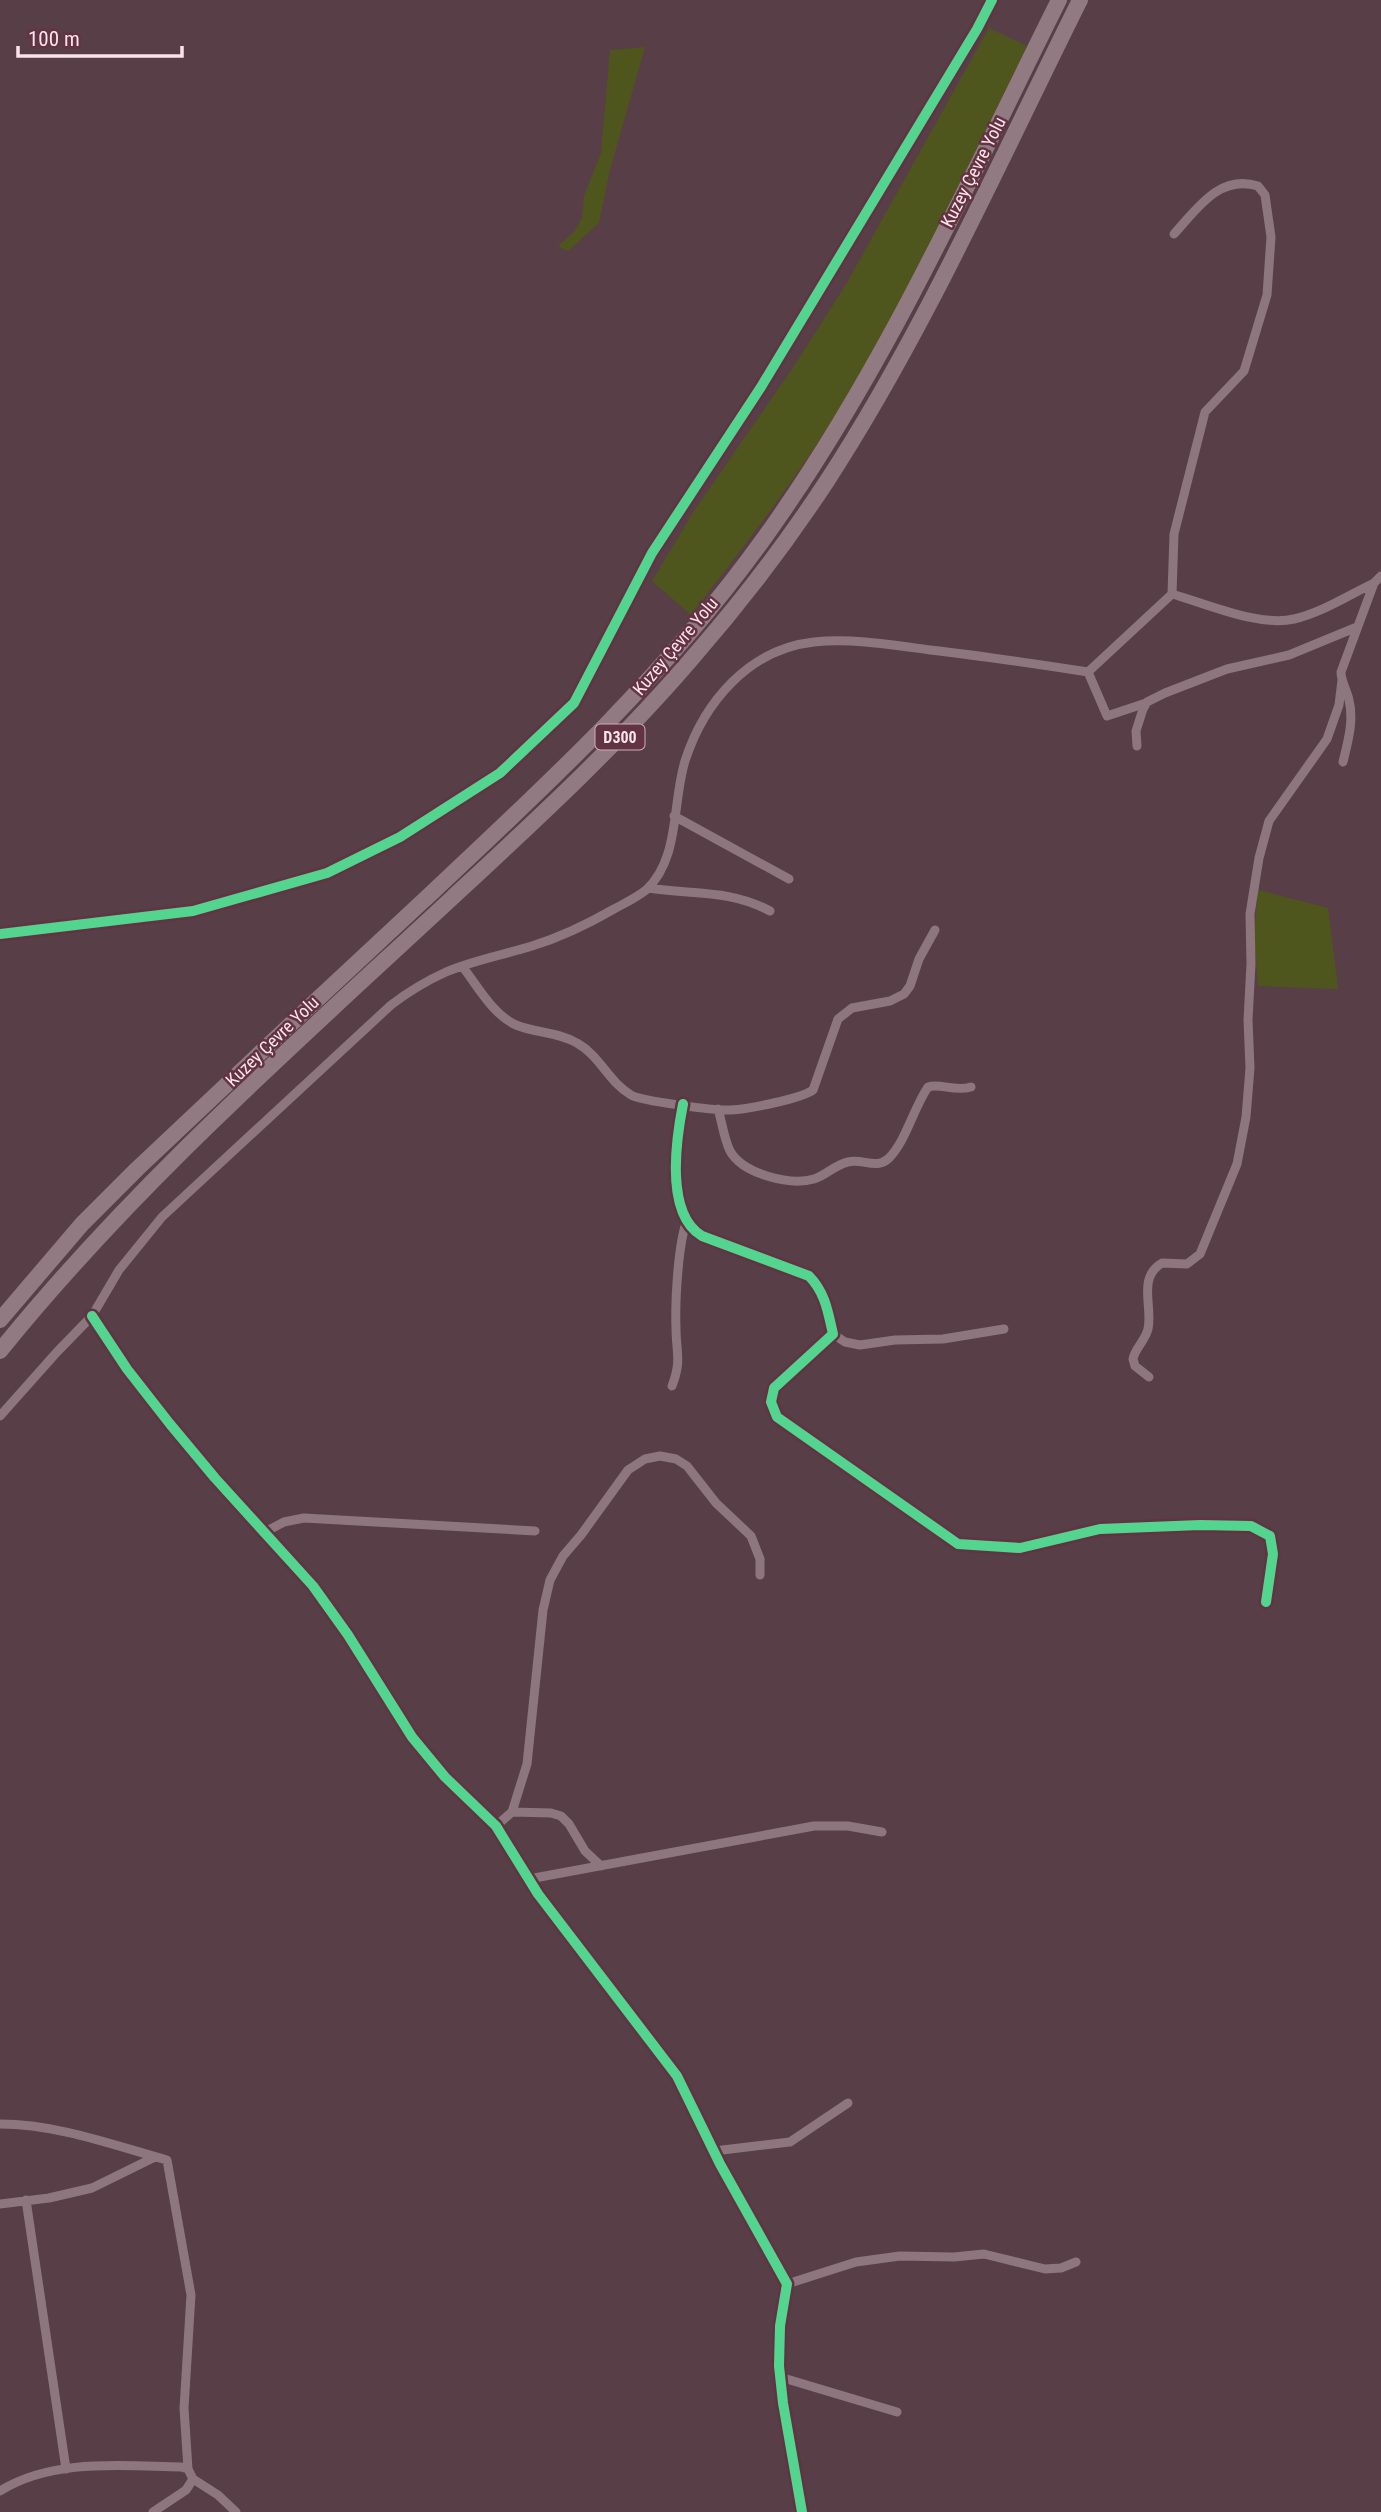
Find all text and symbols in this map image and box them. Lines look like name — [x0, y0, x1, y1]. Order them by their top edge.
scale bar — [18, 14, 182, 58]
text: 100 m — [28, 27, 80, 51]
street label: Kuzey Çevre Yolu — [936, 113, 1010, 231]
street label: Kuzey Çevre Yolu — [628, 593, 722, 699]
road number: D300 — [596, 724, 644, 750]
street label: Kuzey Çevre Yolu — [221, 991, 323, 1091]

